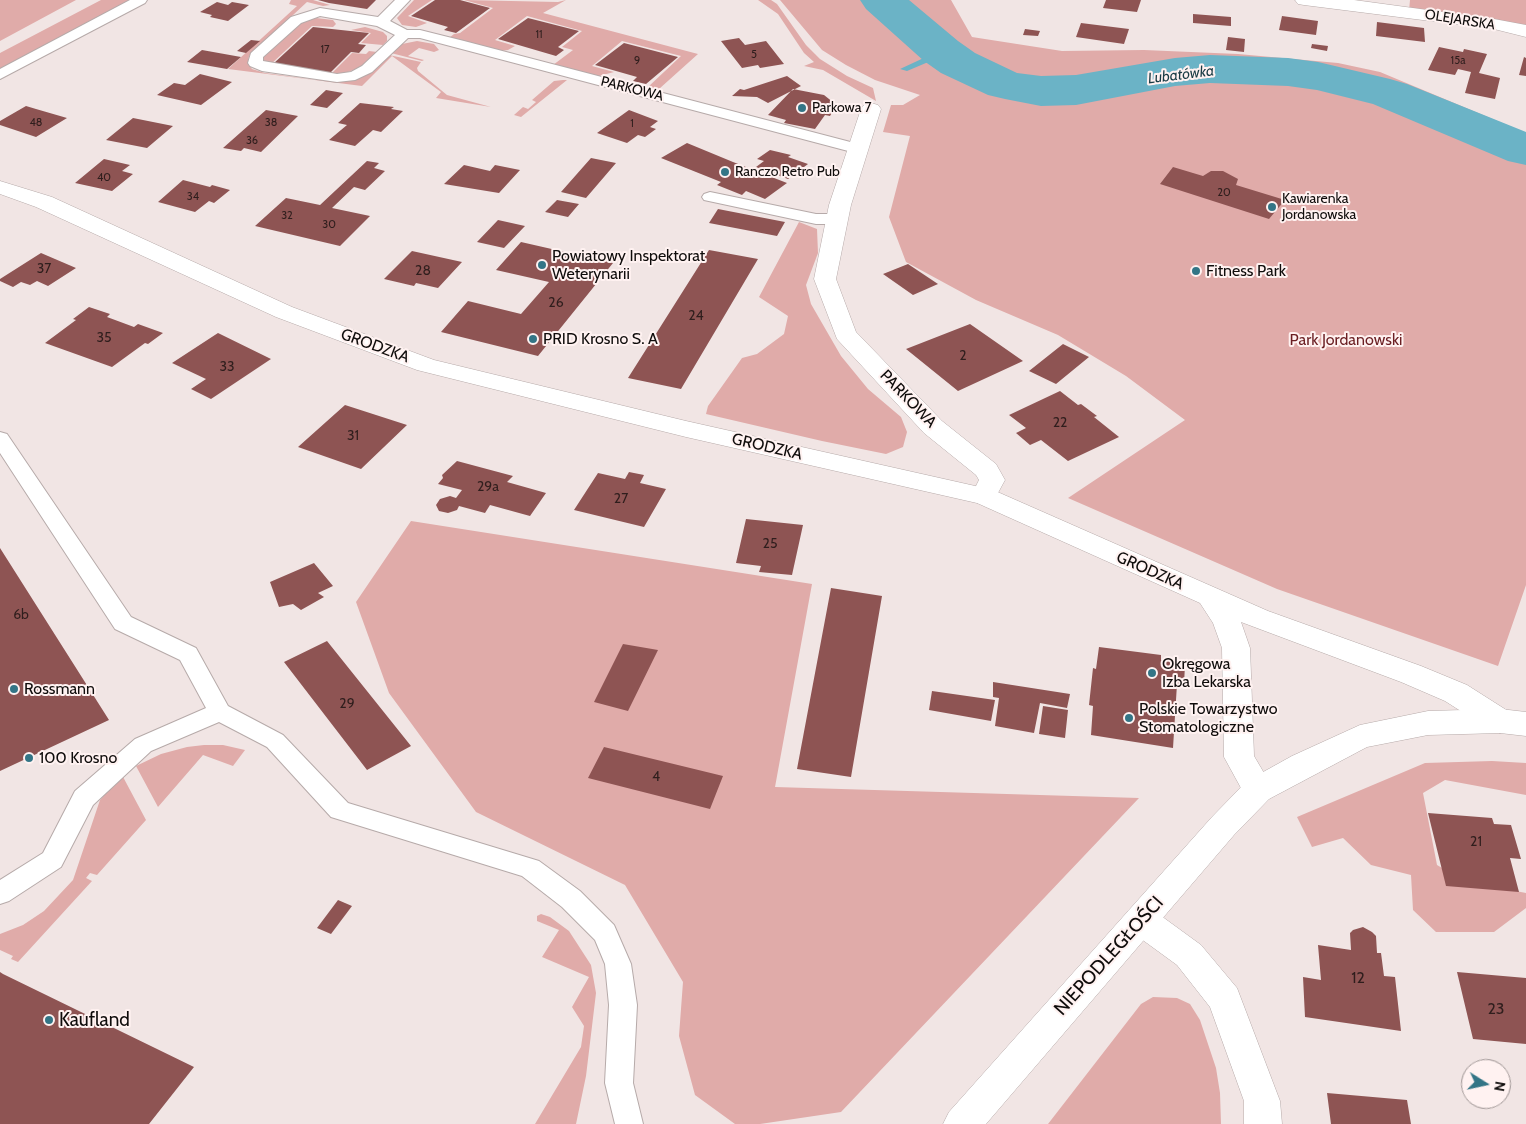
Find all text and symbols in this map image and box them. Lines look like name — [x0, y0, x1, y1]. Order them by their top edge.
street label: OLEJARSKA — [1424, 6, 1496, 34]
house number: 11 — [535, 28, 543, 42]
house number: 17 — [320, 43, 330, 57]
house number: 5 — [751, 48, 757, 62]
house number: 9 — [634, 54, 640, 68]
house number: 15a — [1451, 54, 1465, 68]
water label: Lubatówka — [1147, 62, 1215, 88]
street label: PARKOWA — [599, 73, 665, 105]
place label: Parkowa 7 — [812, 100, 872, 116]
marker: Parkowa 7 — [796, 102, 808, 114]
house number: 48 — [29, 116, 43, 130]
house number: 38 — [265, 116, 277, 130]
house number: 1 — [630, 117, 634, 131]
house number: 36 — [246, 134, 258, 148]
place label: Ranczo Retro Pub — [735, 164, 840, 180]
marker: Ranczo Retro Pub — [719, 166, 731, 178]
house number: 40 — [97, 171, 111, 185]
house number: 20 — [1217, 186, 1231, 200]
house number: 34 — [187, 190, 199, 204]
place label: Kawiarenka Jordanowska — [1282, 191, 1356, 223]
marker: Kawiarenka Jordanowska — [1266, 201, 1278, 213]
house number: 32 — [281, 209, 293, 223]
house number: 30 — [322, 218, 336, 232]
place label: Powiatowy Inspektorat Weterynarii — [552, 246, 705, 284]
marker: Powiatowy Inspektorat Weterynarii — [536, 259, 548, 271]
house number: 37 — [37, 261, 51, 277]
place label: Fitness Park — [1206, 261, 1286, 281]
house number: 28 — [415, 263, 431, 279]
marker: Fitness Park — [1190, 265, 1202, 277]
house number: 26 — [548, 295, 564, 311]
house number: 24 — [688, 308, 704, 324]
street label: GRODZKA — [338, 325, 412, 367]
place label: PRID Krosno S. A — [543, 329, 658, 349]
house number: 35 — [96, 330, 112, 346]
park label: Park Jordanowski — [1290, 330, 1402, 350]
marker: PRID Krosno S. A — [527, 333, 539, 345]
house number: 2 — [959, 348, 967, 364]
house number: 33 — [219, 359, 235, 375]
street label: PARKOWA — [876, 366, 940, 432]
house number: 22 — [1053, 415, 1067, 431]
house number: 31 — [347, 428, 359, 444]
street label: GRODZKA — [730, 430, 804, 464]
house number: 29a — [477, 479, 499, 495]
house number: 27 — [614, 491, 628, 507]
house number: 25 — [763, 536, 777, 552]
street label: GRODZKA — [1113, 548, 1187, 594]
house number: 6b — [13, 607, 29, 623]
place label: Okręgowa Izba Lekarska — [1162, 654, 1251, 692]
marker: Okręgowa Izba Lekarska — [1146, 667, 1158, 679]
place label: Rossmann — [24, 679, 95, 699]
marker: Rossmann — [8, 683, 20, 695]
house number: 29 — [339, 696, 355, 712]
place label: Polskie Towarzystwo Stomatologiczne — [1139, 699, 1278, 737]
marker: Polskie Towarzystwo Stomatologiczne — [1123, 712, 1135, 724]
place label: 100 Krosno — [39, 748, 117, 768]
marker: 100 Krosno — [23, 752, 35, 764]
house number: 4 — [652, 769, 660, 785]
house number: 21 — [1470, 834, 1482, 850]
street label: NIEPODLEGŁOŚCI — [1050, 892, 1168, 1020]
house number: 12 — [1351, 968, 1365, 988]
house number: 23 — [1487, 999, 1505, 1019]
place label: Kaufland — [59, 1009, 130, 1031]
marker: Kaufland — [43, 1014, 55, 1026]
north arrow — [1461, 1059, 1511, 1109]
text: N — [1490, 1080, 1510, 1093]

